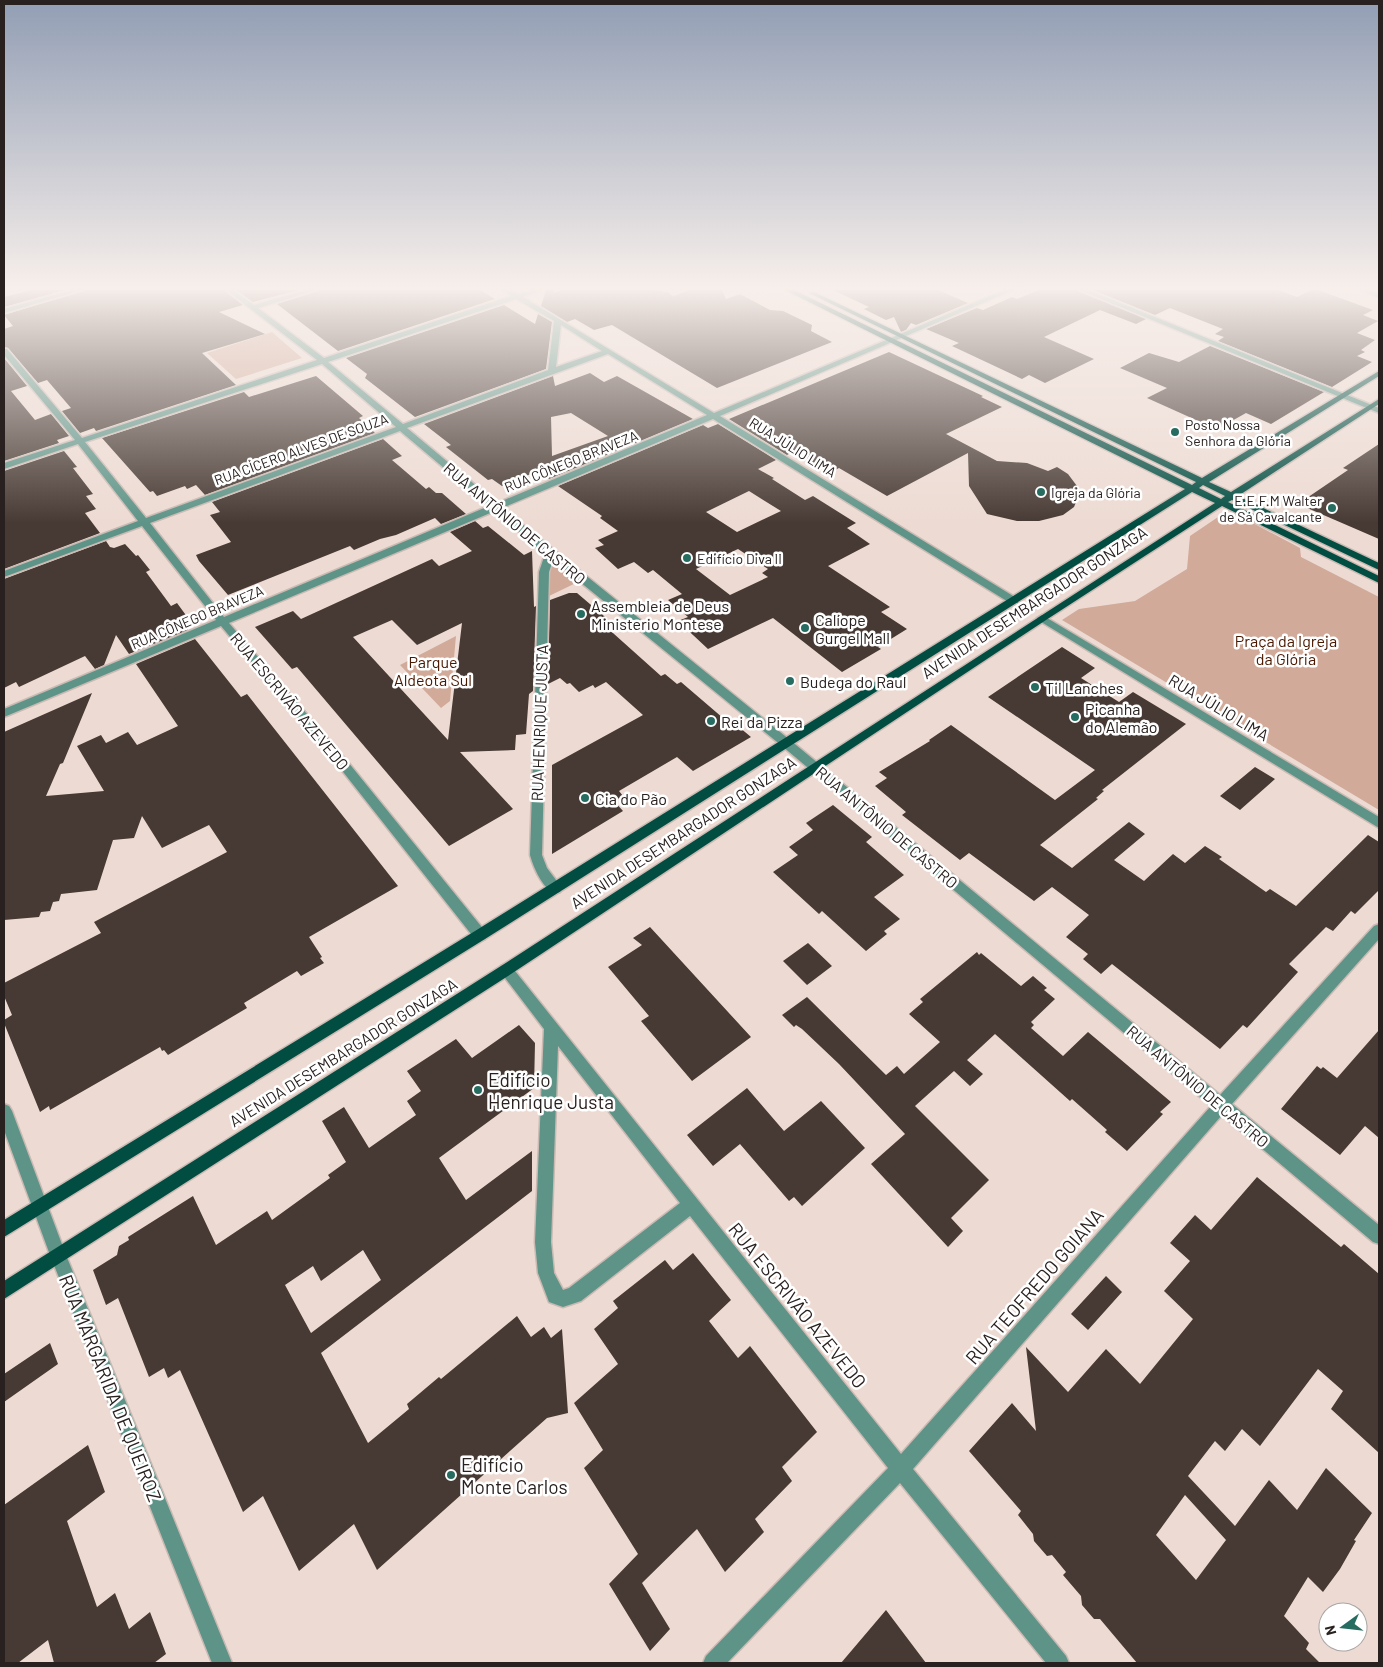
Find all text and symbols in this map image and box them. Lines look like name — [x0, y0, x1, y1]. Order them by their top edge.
street label: RUA CÍCERO ALVES DE SOUZA — [212, 409, 391, 488]
street label: RUA JÚLIO LIMA — [746, 414, 840, 481]
place label: Posto Nossa Senhora da Glória — [1185, 416, 1291, 449]
street label: RUA CÔNEGO BRAVEZA — [502, 426, 641, 496]
marker: Posto Nossa Senhora da Glória — [1169, 426, 1181, 438]
street label: RUA ANTÔNIO DE CASTRO — [440, 458, 590, 588]
place label: Igreja da Glória — [1051, 484, 1141, 501]
marker: Igreja da Glória — [1035, 486, 1047, 498]
place label: E.E.F.M Walter de Sá Cavalcante — [1219, 492, 1322, 525]
marker: E.E.F.M Walter de Sá Cavalcante — [1326, 502, 1338, 514]
street label: AVENIDA DESEMBARGADOR GONZAGA — [918, 522, 1151, 682]
place label: Edifício Diva II — [697, 550, 782, 567]
marker: Edifício Diva II — [681, 552, 693, 564]
street label: RUA CÔNEGO BRAVEZA — [128, 581, 266, 653]
place label: Assembleia de Deus Ministerio Montese — [591, 596, 729, 633]
marker: Assembleia de Deus Ministerio Montese — [575, 608, 587, 620]
place label: Calíope Gurgel Mall — [815, 610, 890, 647]
marker: Calíope Gurgel Mall — [799, 622, 811, 634]
street label: RUA ESCRIVÃO AZEVEDO — [227, 628, 353, 774]
park label: Praça da Igreja da Glória — [1235, 631, 1337, 668]
street label: RUA HENRIQUE JUSTA — [527, 644, 551, 802]
park label: Parque Aldeota Sul — [394, 652, 472, 689]
street label: RUA JÚLIO LIMA — [1166, 670, 1273, 744]
place label: Budega do Raul — [800, 672, 906, 691]
marker: Budega do Raul — [784, 675, 796, 687]
place label: Til Lanches — [1045, 678, 1124, 697]
marker: Til Lanches — [1029, 681, 1041, 693]
place label: Picanha do Alemão — [1085, 699, 1158, 736]
marker: Picanha do Alemão — [1069, 711, 1081, 723]
place label: Rei da Pizza — [721, 712, 803, 731]
marker: Rei da Pizza — [705, 715, 717, 727]
street label: AVENIDA DESEMBARGADOR GONZAGA — [567, 752, 800, 912]
street label: RUA ANTÔNIO DE CASTRO — [812, 762, 962, 892]
place label: Cia do Pão — [595, 789, 667, 808]
marker: Cia do Pão — [579, 792, 591, 804]
street label: AVENIDA DESEMBARGADOR GONZAGA — [226, 974, 461, 1130]
street label: RUA ANTÔNIO DE CASTRO — [1123, 1021, 1273, 1151]
place label: Edifício Henrique Justa — [488, 1068, 614, 1113]
marker: Edifício Henrique Justa — [472, 1084, 484, 1096]
street label: RUA TEOFREDO GOIANA — [960, 1203, 1108, 1369]
street label: RUA ESCRIVÃO AZEVEDO — [724, 1218, 872, 1392]
street label: RUA MARGARIDA DE QUEIROZ — [55, 1271, 167, 1505]
place label: Edifício Monte Carlos — [461, 1453, 568, 1498]
marker: Edifício Monte Carlos — [445, 1469, 457, 1481]
north arrow — [1318, 1602, 1368, 1652]
text: N — [1321, 1624, 1339, 1637]

